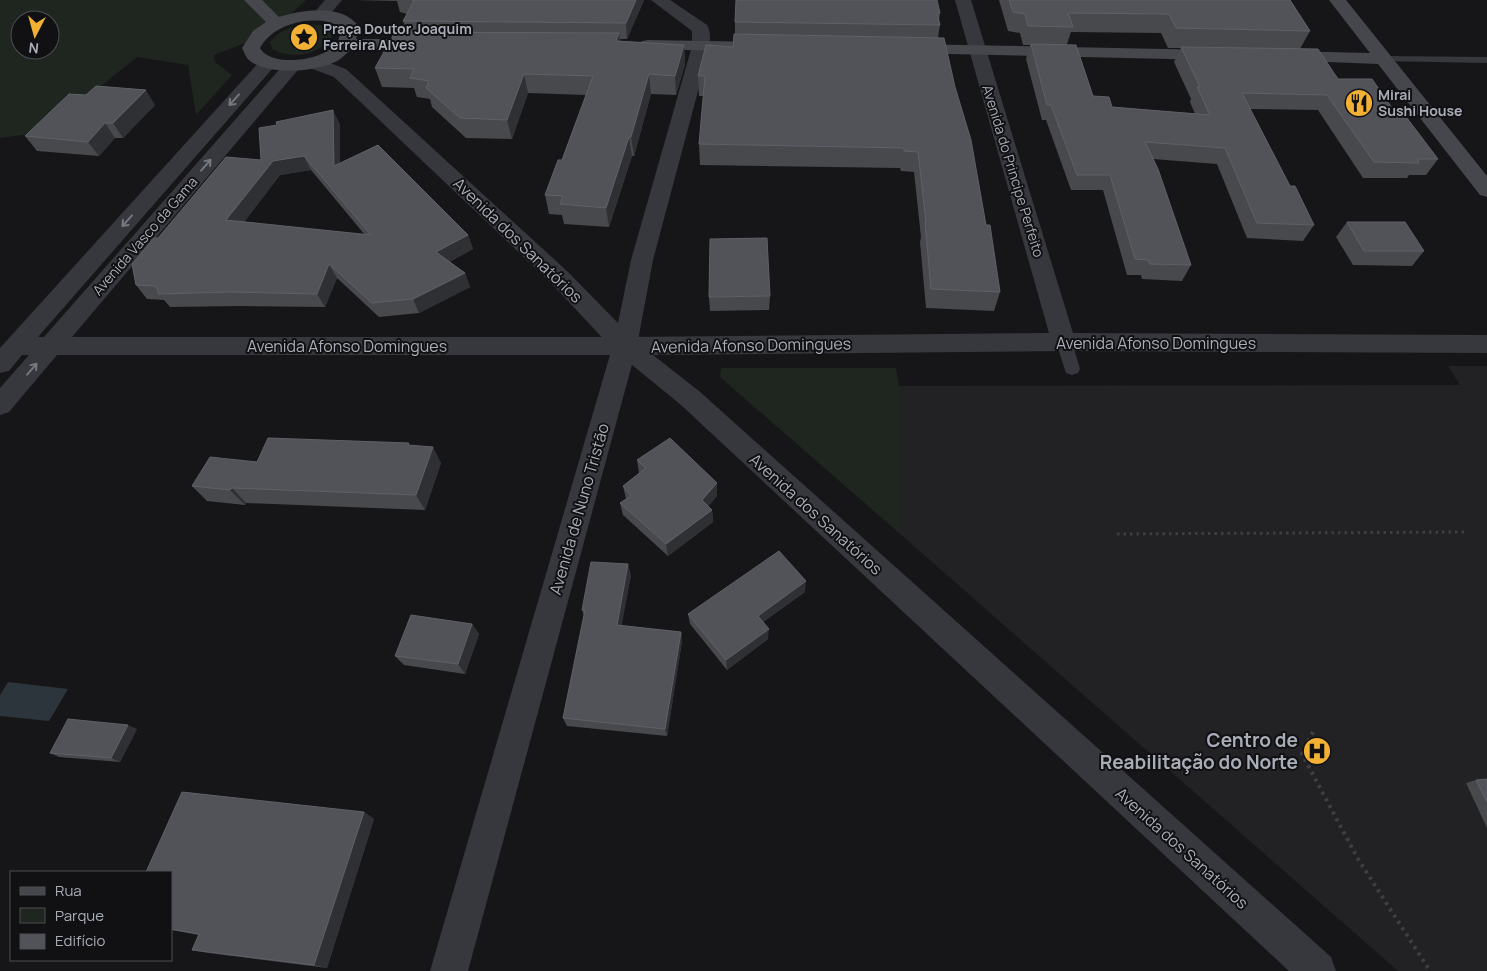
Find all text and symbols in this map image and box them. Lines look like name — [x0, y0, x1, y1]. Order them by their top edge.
north arrow — [10, 10, 60, 60]
place label: Praça Doutor Joaquim Ferreira Alves — [323, 19, 472, 54]
place icon: Praça Doutor Joaquim Ferreira Alves — [289, 22, 319, 52]
text: N — [28, 38, 40, 58]
street label: Avenida do Principe Perfeito — [978, 82, 1049, 259]
place label: Mirai Sushi House — [1378, 85, 1463, 120]
restaurant icon: Mirai Sushi House — [1344, 88, 1374, 118]
one-way arrow — [229, 93, 240, 106]
one-way arrow — [200, 159, 211, 172]
street label: Avenida Vasco da Gama — [88, 172, 201, 299]
street label: Avenida dos Sanatórios — [449, 172, 587, 308]
one-way arrow — [121, 215, 132, 228]
street label: Avenida Afonso Domingues — [651, 332, 851, 358]
street label: Avenida Afonso Domingues — [1056, 332, 1256, 354]
street label: Avenida Afonso Domingues — [247, 335, 447, 357]
one-way arrow — [26, 362, 37, 375]
street label: Avenida de Nuno Tristão — [544, 421, 614, 597]
street label: Avenida dos Sanatórios — [745, 448, 887, 580]
place label: Centro de Reabilitação do Norte — [1100, 727, 1298, 775]
hospital icon: Centro de Reabilitação do Norte — [1302, 736, 1332, 766]
street label: Avenida dos Sanatórios — [1111, 782, 1253, 914]
legend — [10, 871, 172, 961]
text: Rua — [55, 880, 82, 901]
text: Parque — [55, 905, 104, 926]
text: Edifício — [55, 930, 106, 951]

